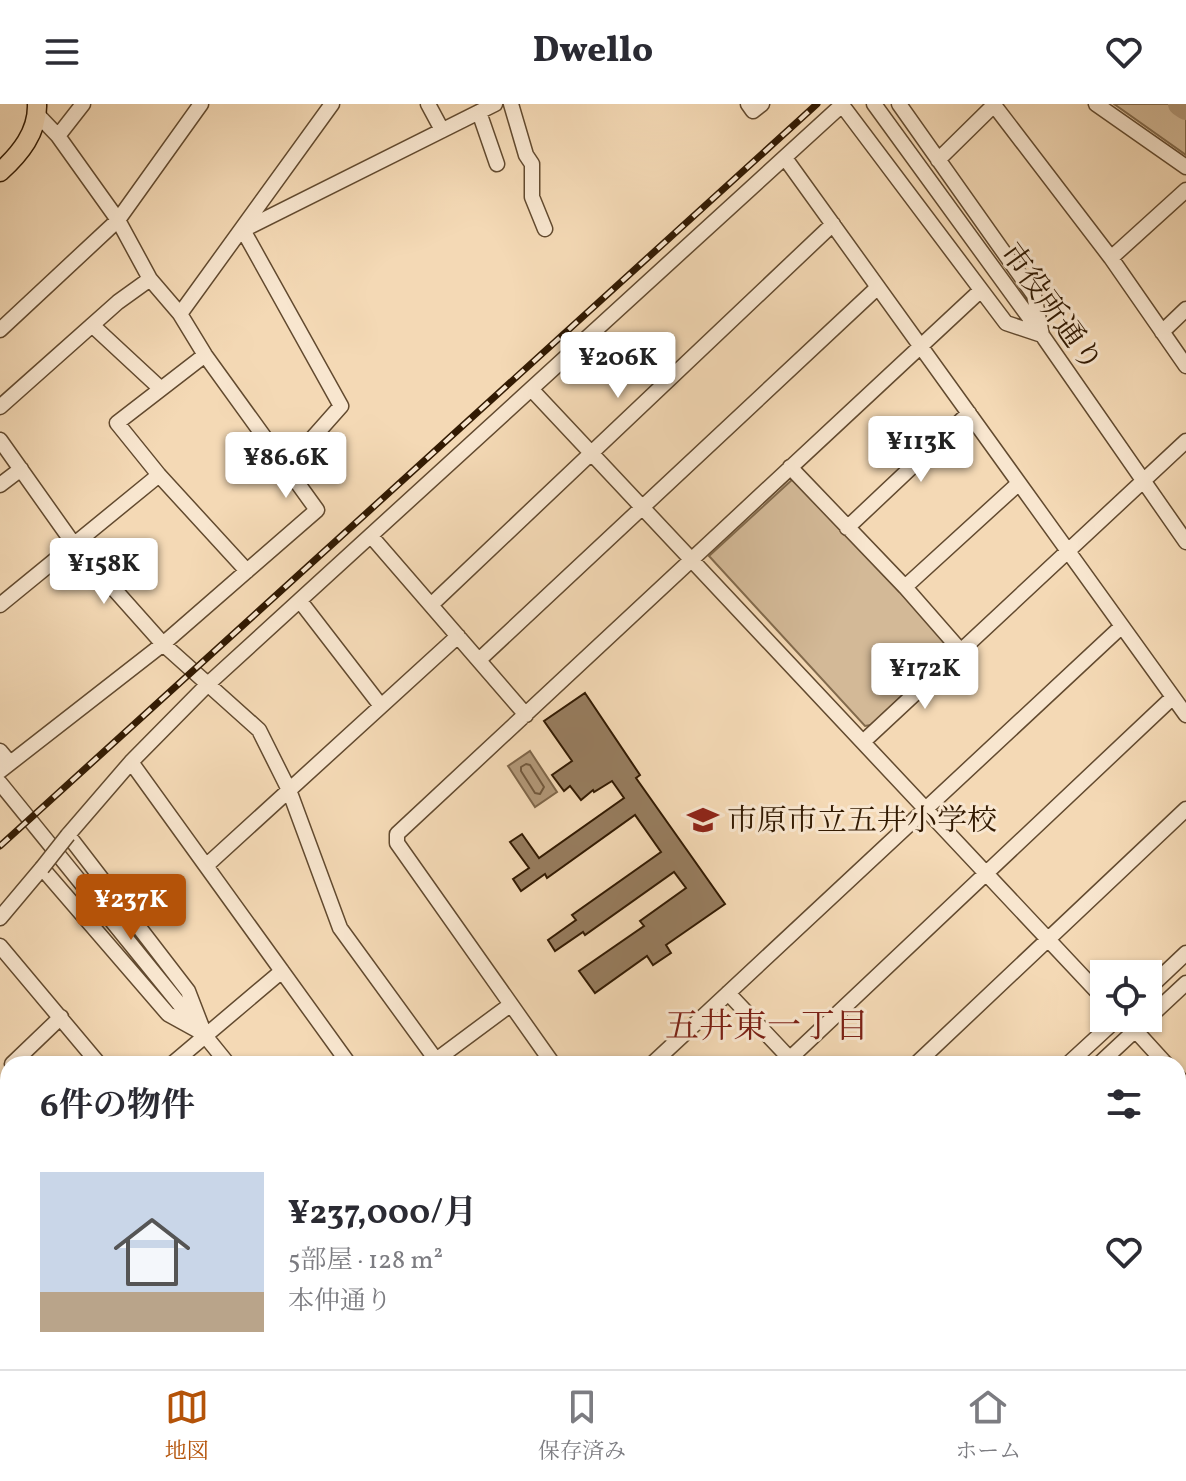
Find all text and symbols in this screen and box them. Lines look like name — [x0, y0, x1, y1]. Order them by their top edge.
text: Dwello — [533, 27, 653, 77]
icon: menu — [40, 30, 84, 74]
icon: heart — [1102, 30, 1146, 74]
street label: 市役所通り — [989, 235, 1111, 381]
pin: ¥206K — [562, 332, 674, 400]
text: ¥206K — [578, 340, 658, 376]
pin: ¥113K — [865, 416, 977, 484]
text: ¥113K — [886, 424, 956, 460]
pin: ¥86.6K — [221, 432, 351, 500]
text: ¥86.6K — [243, 440, 329, 476]
pin: ¥158K — [48, 538, 160, 606]
text: ¥158K — [68, 546, 140, 582]
pin: ¥172K — [869, 643, 981, 711]
text: ¥172K — [889, 651, 961, 687]
place label: 市原市立五井小学校 — [727, 801, 997, 843]
school or university icon: 市原市立五井小学校 — [686, 803, 720, 837]
pin: ¥237K — [75, 874, 187, 942]
text: ¥237K — [94, 882, 168, 918]
map controls — [1090, 960, 1162, 1032]
button: locate — [1090, 960, 1162, 1032]
district label: 五井東一丁目 — [665, 1005, 869, 1052]
icon: filters — [1102, 1082, 1146, 1126]
text: 6件の物件 — [40, 1084, 195, 1131]
text: ¥237,000/月 — [288, 1191, 477, 1238]
icon: home — [104, 1204, 200, 1300]
icon: heart — [1102, 1230, 1146, 1274]
text: 5部屋 · 128 m² — [288, 1243, 443, 1279]
text: 本仲通り — [288, 1284, 392, 1320]
tab: 地図 — [165, 1385, 209, 1468]
tab: 保存済み — [538, 1385, 626, 1468]
tab: ホーム — [955, 1385, 1021, 1468]

